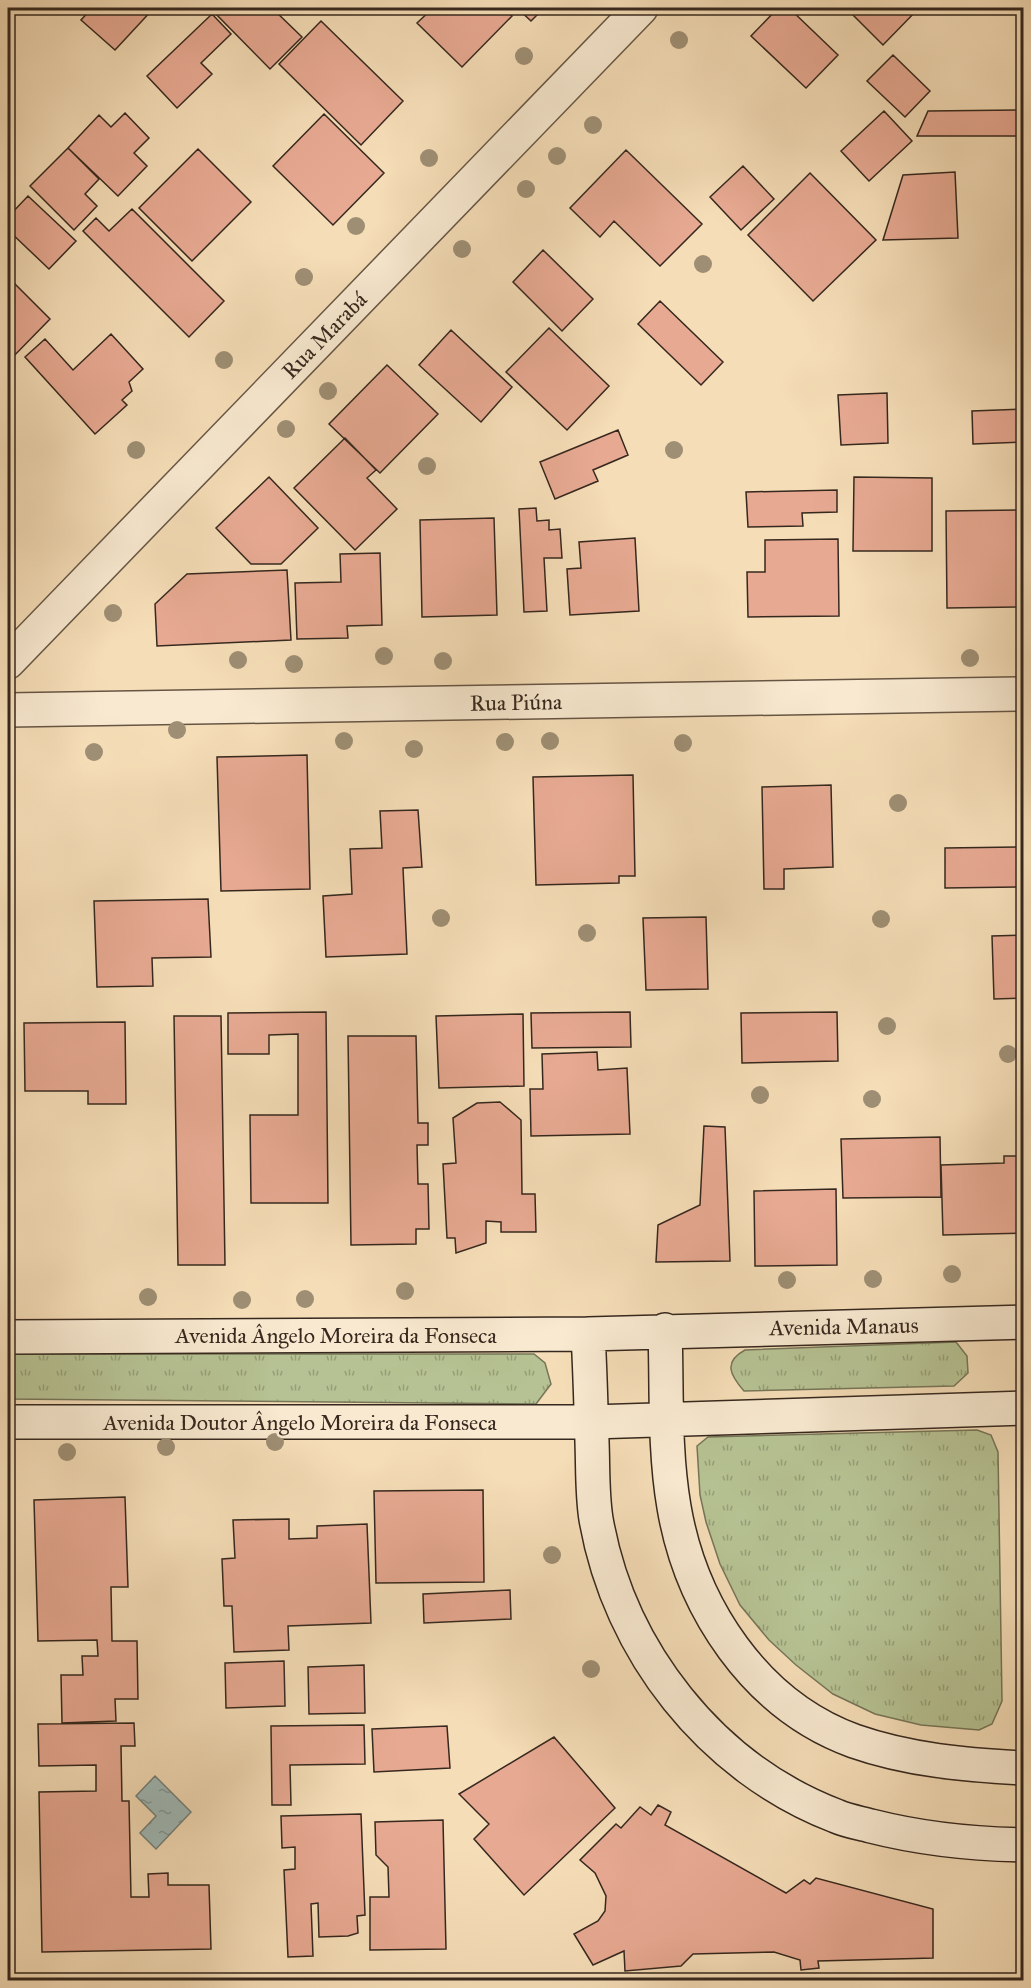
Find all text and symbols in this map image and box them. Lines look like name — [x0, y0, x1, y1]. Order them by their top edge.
street label: Rua Marabá — [276, 286, 373, 384]
street label: Rua Piúna — [470, 688, 563, 717]
street label: Avenida Manaus — [768, 1312, 919, 1341]
street label: Avenida Ângelo Moreira da Fonseca — [174, 1322, 497, 1349]
street label: Avenida Doutor Ângelo Moreira da Fonseca — [102, 1409, 498, 1436]

